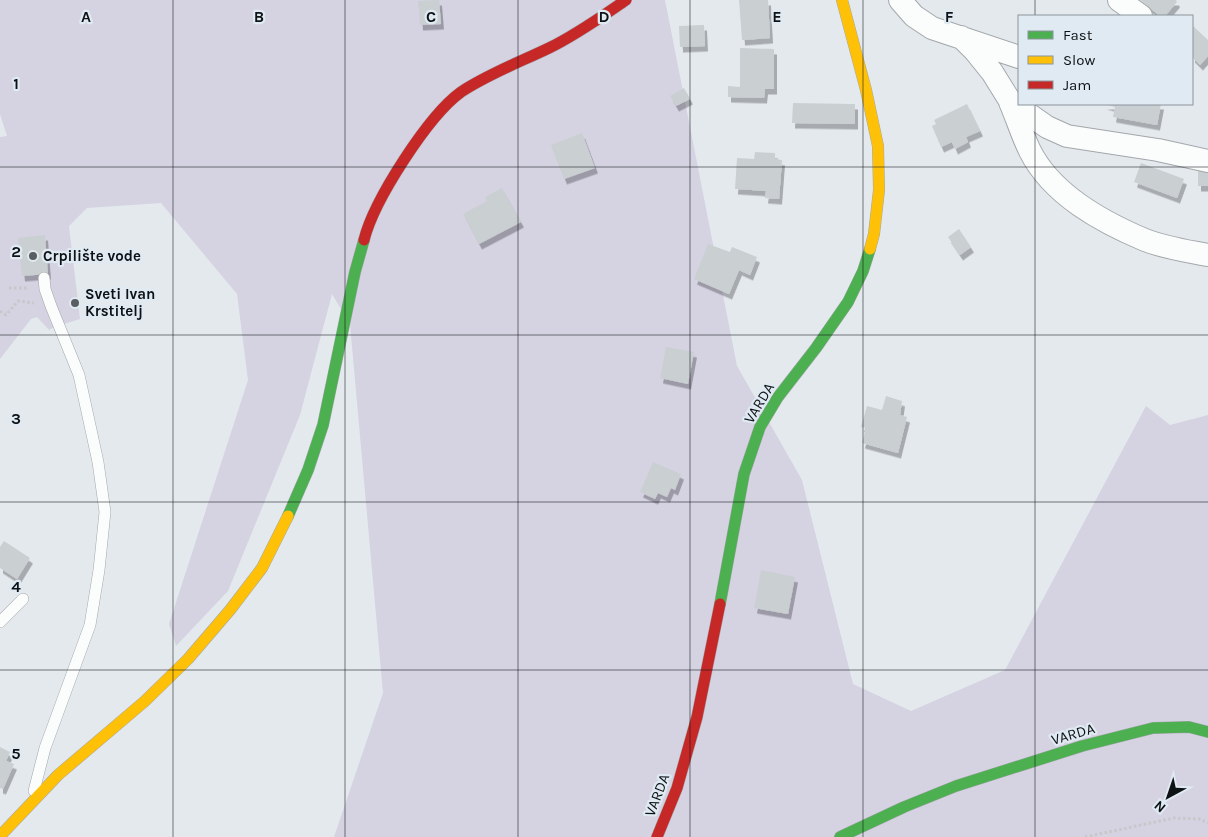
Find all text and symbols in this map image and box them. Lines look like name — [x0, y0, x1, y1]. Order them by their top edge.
text: A — [81, 7, 91, 26]
text: B — [254, 7, 264, 26]
text: C — [426, 7, 436, 26]
text: D — [599, 7, 610, 26]
text: E — [772, 7, 782, 26]
text: F — [945, 7, 954, 26]
legend — [1018, 15, 1193, 105]
text: Fast — [1063, 26, 1093, 44]
text: Slow — [1063, 51, 1095, 69]
text: 1 — [13, 74, 19, 93]
text: Jam — [1063, 76, 1091, 94]
text: 2 — [11, 242, 21, 261]
place label: Crpilište vode — [43, 247, 141, 265]
marker: Crpilište vode — [27, 250, 39, 262]
place label: Sveti Ivan Krstitelj — [85, 285, 155, 320]
marker: Sveti Ivan Krstitelj — [69, 297, 81, 309]
street label: VARDA — [740, 379, 778, 427]
text: 3 — [11, 409, 21, 428]
text: 4 — [11, 577, 21, 596]
street label: VARDA — [1049, 719, 1097, 749]
text: 5 — [11, 744, 21, 763]
street label: VARDA — [641, 771, 673, 819]
north arrow — [1143, 772, 1193, 822]
text: N — [1151, 797, 1169, 816]

